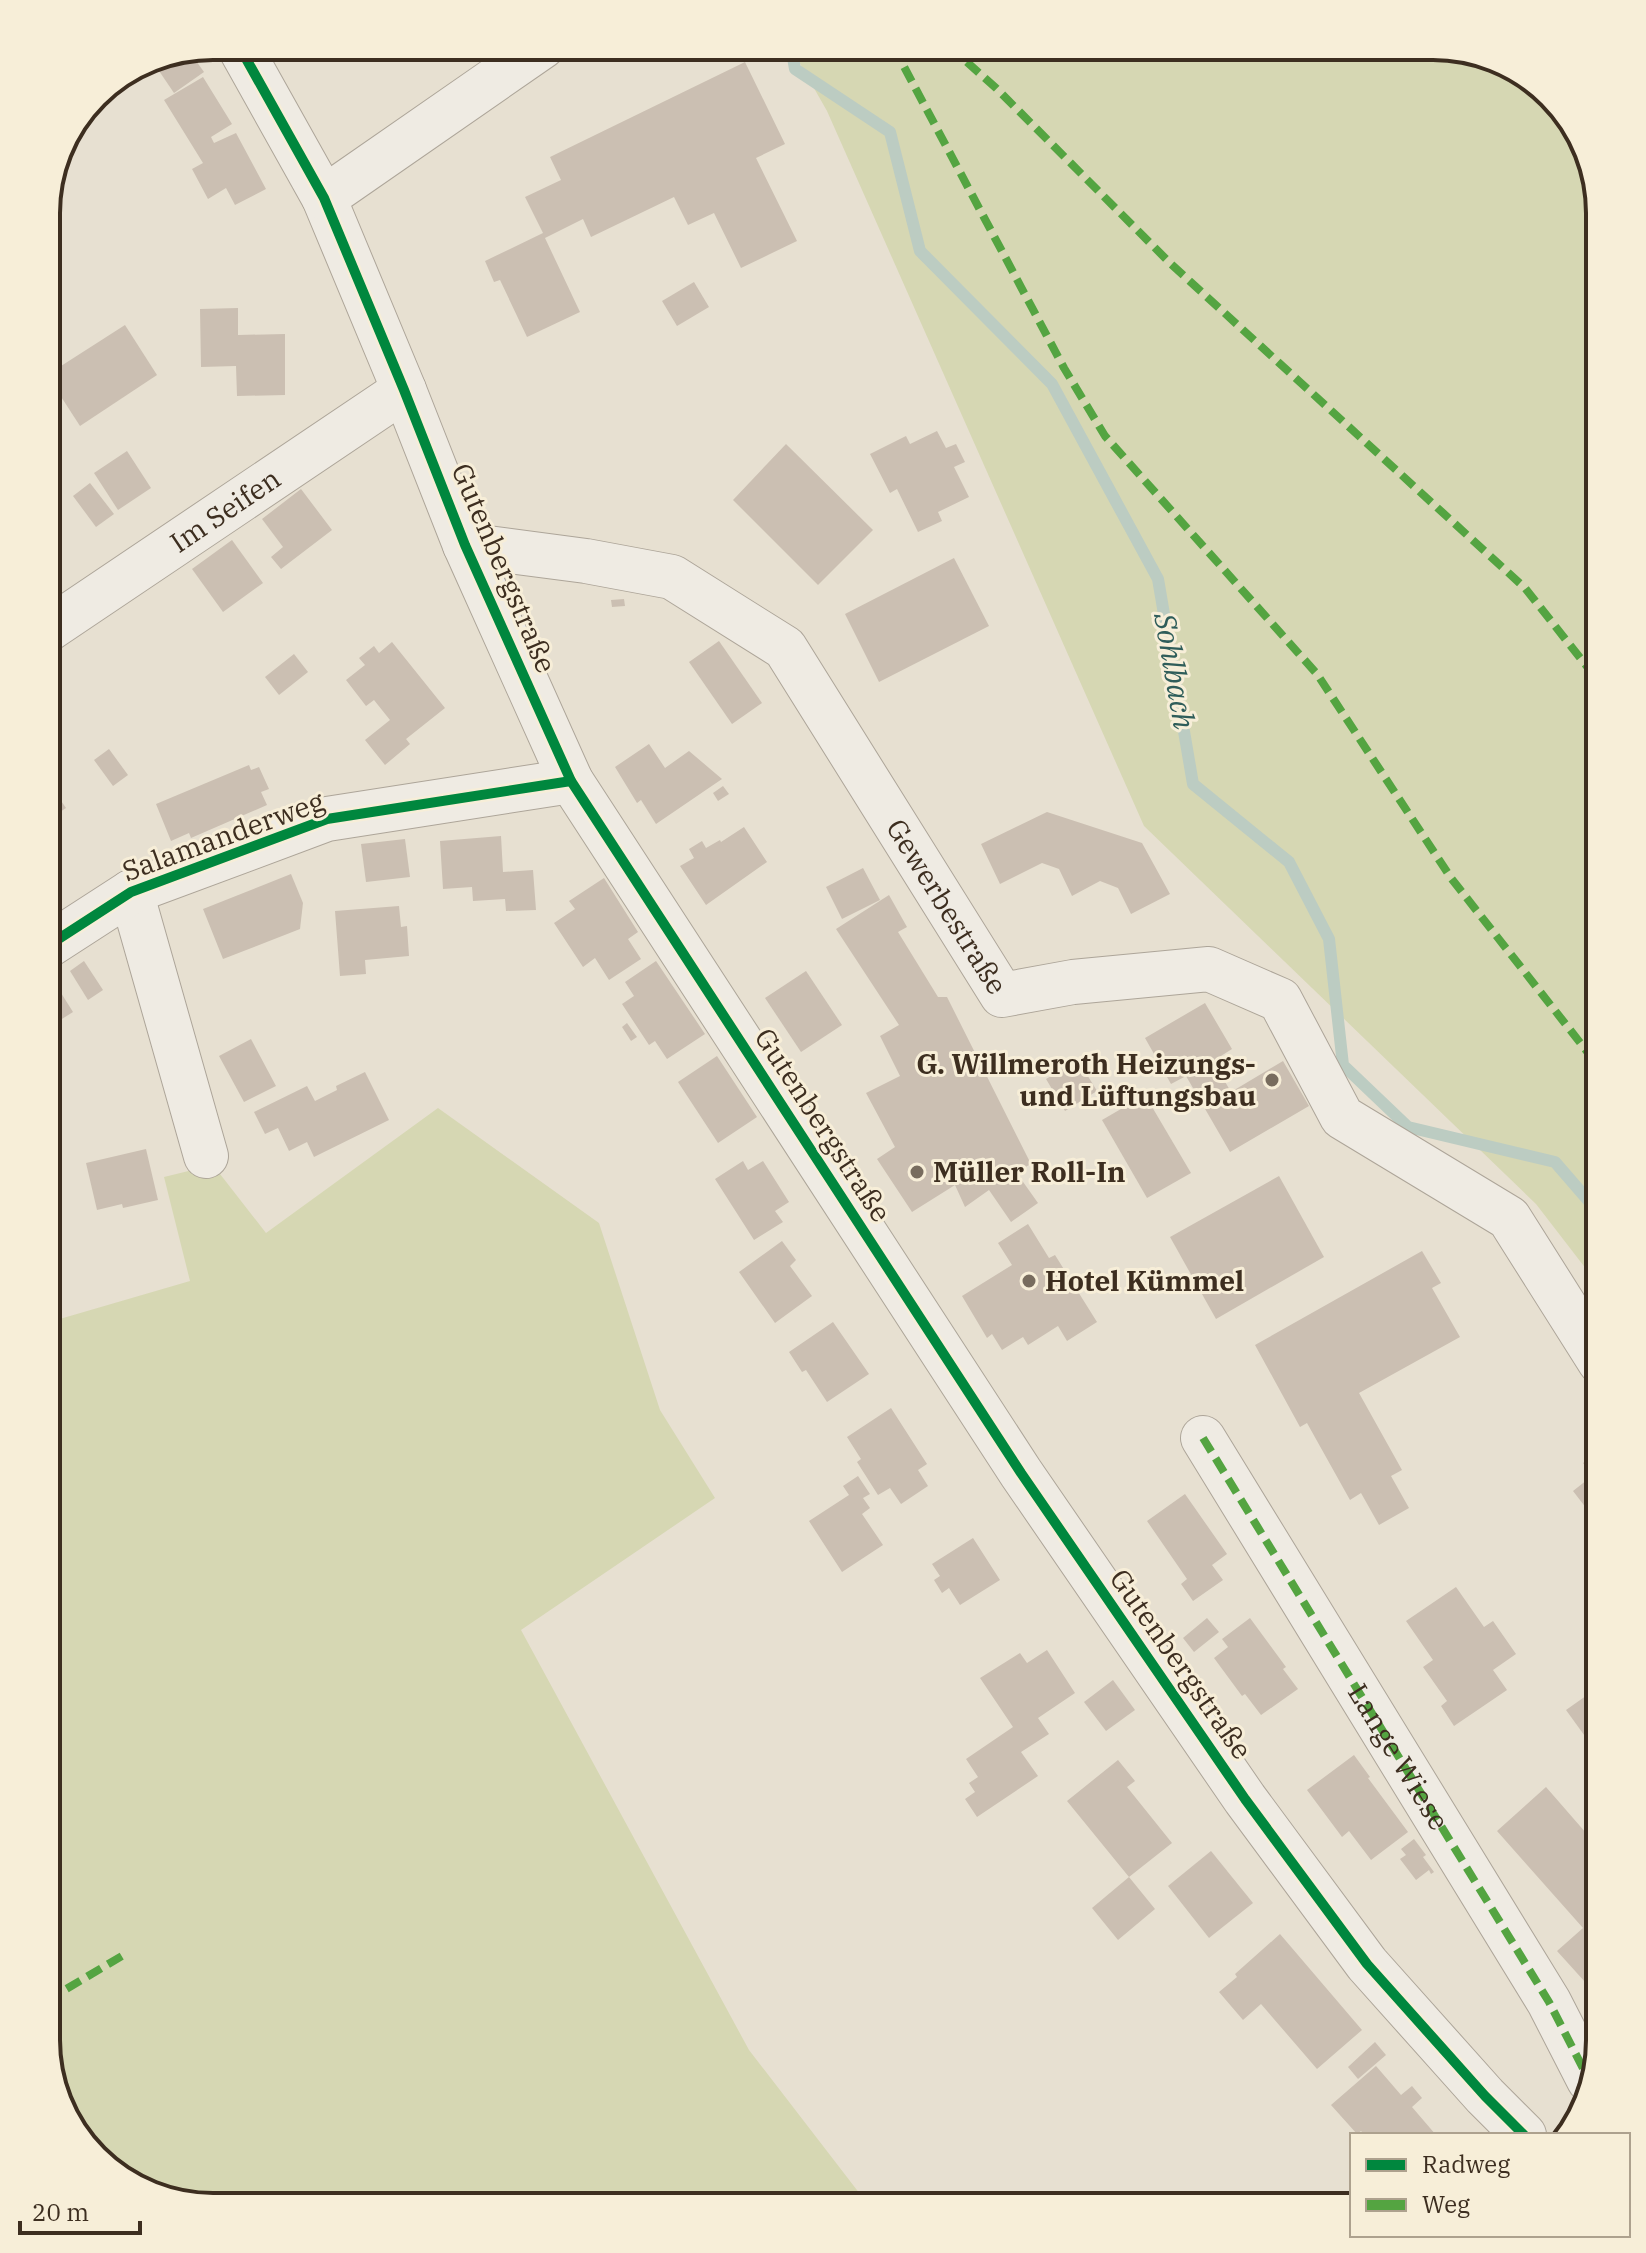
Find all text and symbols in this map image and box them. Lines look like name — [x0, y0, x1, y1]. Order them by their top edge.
street label: Gutenbergstraße — [444, 457, 565, 678]
street label: Im Seifen — [162, 460, 287, 560]
water label: Sohlbach — [1146, 609, 1205, 732]
street label: Salamanderweg — [117, 782, 329, 889]
street label: Gewerbestraße — [878, 812, 1016, 1001]
street label: Gutenbergstraße — [747, 1021, 900, 1229]
place label: G. Willmeroth Heizungs- und Lüftungsbau — [916, 1045, 1256, 1114]
marker: G. Willmeroth Heizungs- und Lüftungsbau — [1263, 1071, 1281, 1089]
place label: Müller Roll-In — [933, 1153, 1125, 1190]
marker: Müller Roll-In — [908, 1163, 926, 1181]
place label: Hotel Kümmel — [1045, 1262, 1244, 1299]
marker: Hotel Kümmel — [1020, 1272, 1038, 1290]
street label: Gutenbergstraße — [1102, 1561, 1261, 1766]
street label: Lange Wiese — [1340, 1676, 1458, 1837]
legend — [1350, 2133, 1630, 2237]
text: Radweg — [1422, 2148, 1510, 2180]
scale bar — [20, 2185, 140, 2235]
text: Weg — [1422, 2188, 1470, 2220]
text: 20 m — [32, 2196, 89, 2228]

